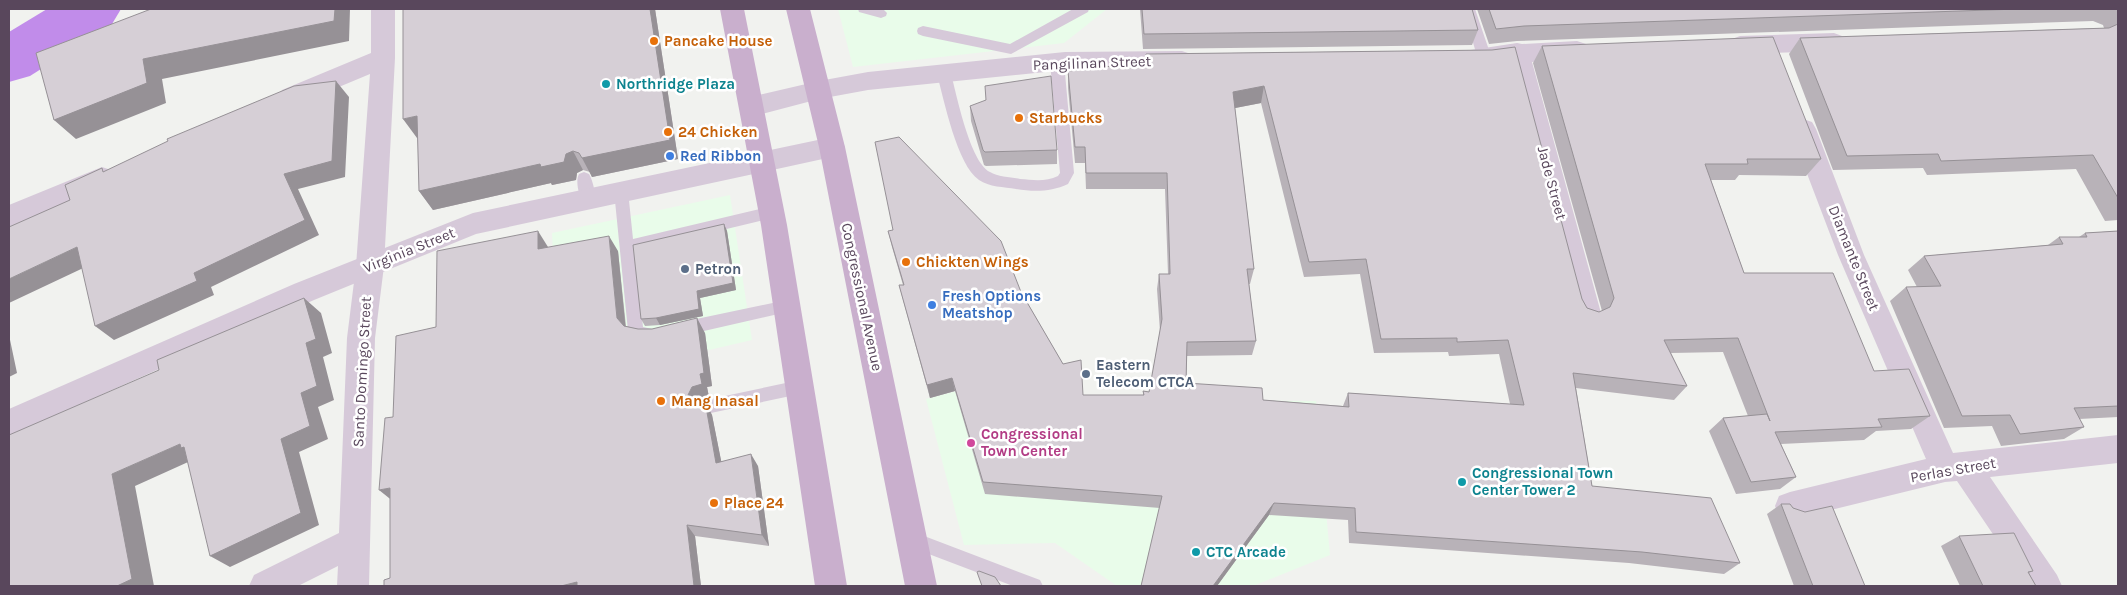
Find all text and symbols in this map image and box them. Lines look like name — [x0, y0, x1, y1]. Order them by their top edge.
place label: Pancake House — [664, 32, 773, 50]
marker: Pancake House — [648, 35, 660, 47]
street label: Pangilinan Street — [1033, 52, 1152, 74]
place label: Northridge Plaza — [616, 75, 735, 93]
marker: Northridge Plaza — [600, 78, 612, 90]
place label: Starbucks — [1029, 109, 1103, 127]
marker: Starbucks — [1013, 112, 1025, 124]
place label: 24 Chicken — [678, 123, 758, 141]
marker: 24 Chicken — [662, 126, 674, 138]
street label: Jade Street — [1534, 144, 1571, 222]
place label: Red Ribbon — [680, 147, 761, 165]
marker: Red Ribbon — [664, 150, 676, 162]
street label: Diamante Street — [1825, 203, 1883, 314]
street label: Congressional Avenue — [838, 221, 886, 373]
street label: Virginia Street — [360, 223, 458, 277]
place label: Chickten Wings — [916, 253, 1029, 271]
marker: Chickten Wings — [900, 256, 912, 268]
place label: Petron — [695, 260, 741, 278]
marker: Petron — [679, 263, 691, 275]
place label: Fresh Options Meatshop — [942, 287, 1041, 322]
street label: Santo Domingo Street — [349, 296, 375, 448]
marker: Fresh Options Meatshop — [926, 299, 938, 311]
place label: Eastern Telecom CTCA — [1096, 356, 1195, 391]
marker: Eastern Telecom CTCA — [1080, 368, 1092, 380]
place label: Mang Inasal — [671, 392, 759, 410]
marker: Mang Inasal — [655, 395, 667, 407]
place label: Congressional Town Center — [981, 425, 1083, 460]
marker: Congressional Town Center — [965, 437, 977, 449]
street label: Perlas Street — [1909, 454, 1998, 486]
place label: Congressional Town Center Tower 2 — [1472, 464, 1613, 499]
marker: Congressional Town Center Tower 2 — [1456, 476, 1468, 488]
place label: Place 24 — [724, 494, 784, 512]
marker: Place 24 — [708, 497, 720, 509]
place label: CTC Arcade — [1206, 543, 1286, 561]
marker: CTC Arcade — [1190, 546, 1202, 558]

